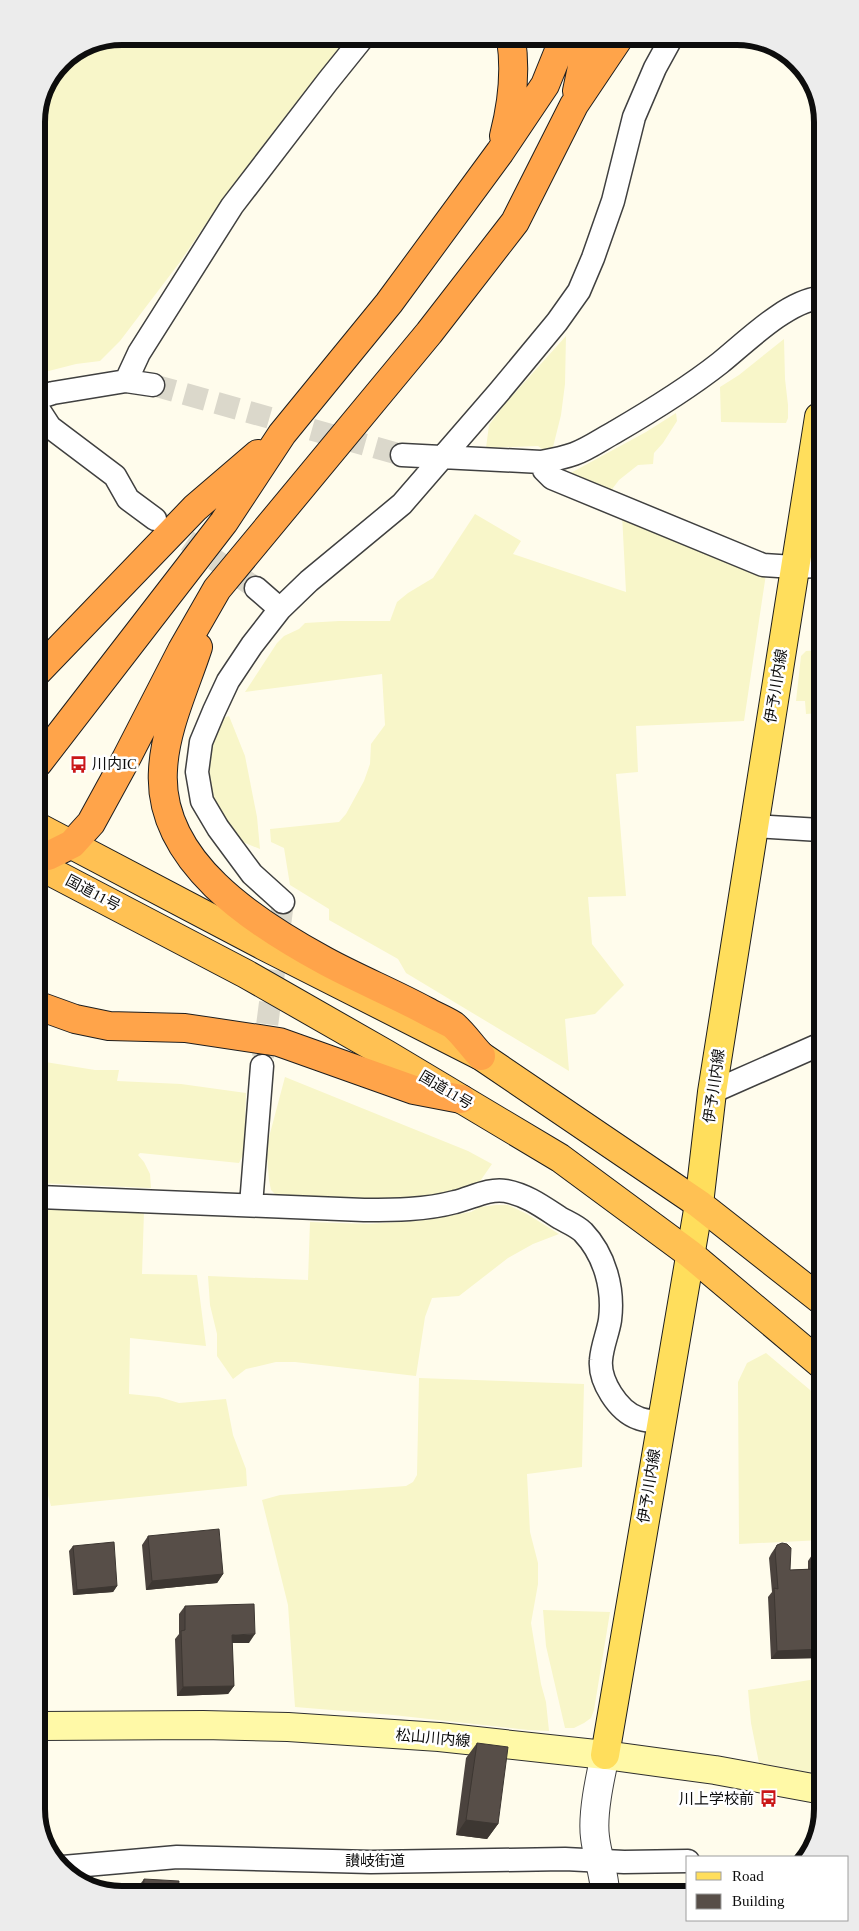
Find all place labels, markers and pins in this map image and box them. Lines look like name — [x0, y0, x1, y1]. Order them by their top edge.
bus stop icon: 川内IC — [68, 754, 88, 774]
place label: 川内IC — [92, 756, 137, 772]
bus stop icon: 川上学校前 — [758, 1789, 778, 1809]
place label: 川上学校前 — [679, 1791, 754, 1807]

